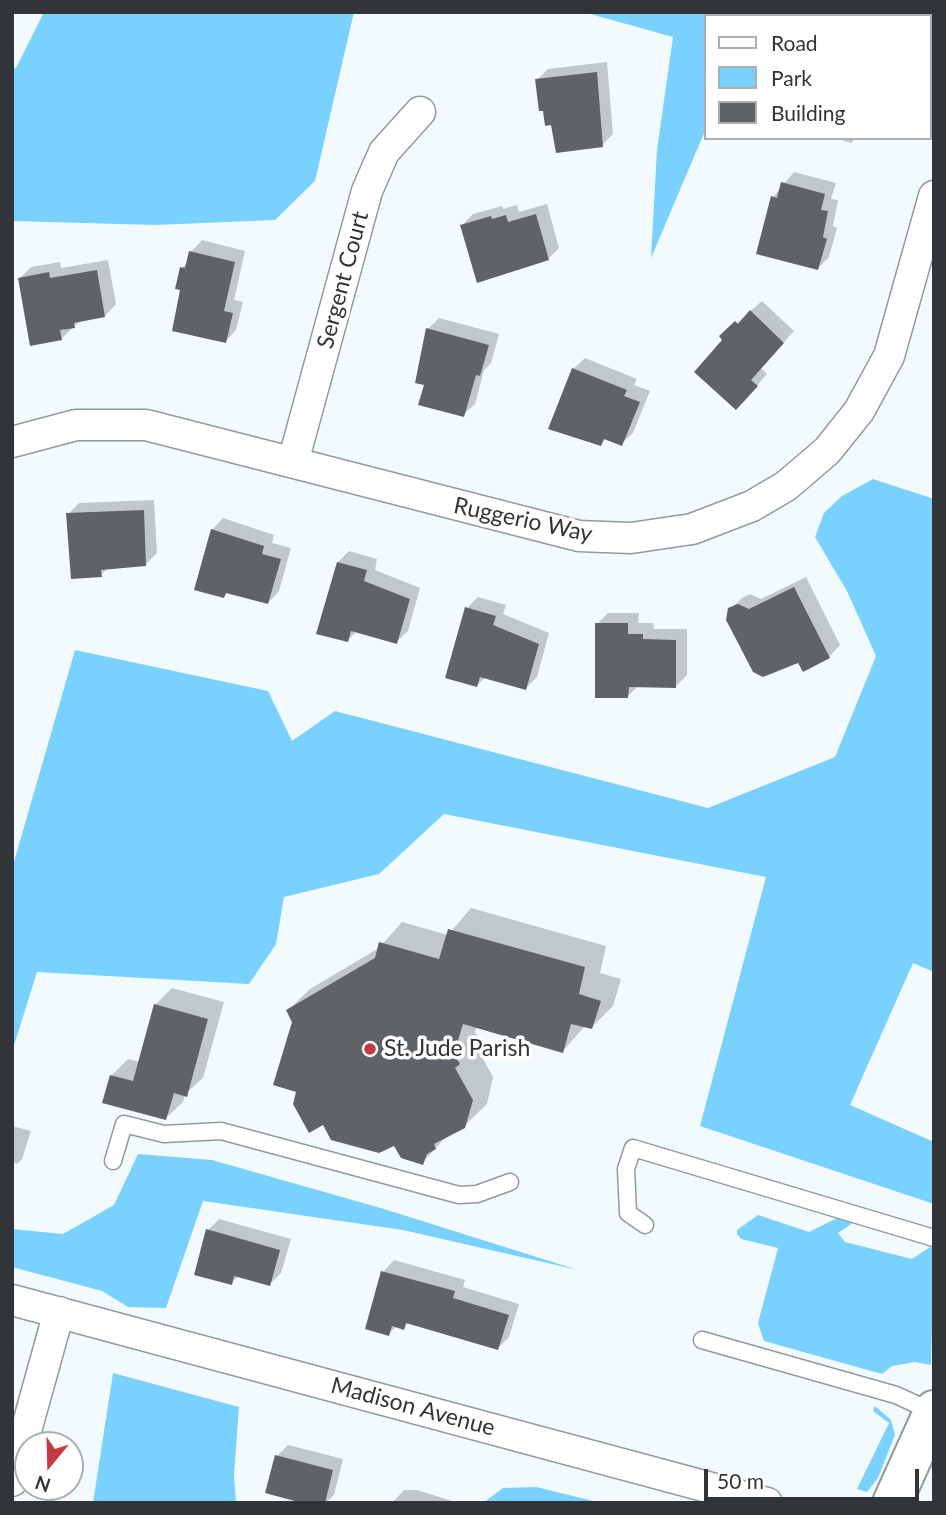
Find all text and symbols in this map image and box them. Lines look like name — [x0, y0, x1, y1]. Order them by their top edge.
legend — [704, 14, 932, 140]
text: Road — [771, 30, 818, 55]
text: Park — [771, 65, 812, 90]
text: Building — [771, 100, 846, 125]
street label: Sergent Court — [311, 208, 375, 352]
street label: Ruggerio Way — [451, 492, 595, 548]
place label: St. Jude Parish — [384, 1035, 530, 1063]
marker: St. Jude Parish — [362, 1041, 378, 1057]
street label: Madison Avenue — [328, 1372, 498, 1442]
north arrow — [14, 1431, 84, 1501]
scale bar — [708, 1456, 923, 1500]
text: 50 m — [717, 1468, 764, 1493]
text: N — [32, 1471, 53, 1498]

